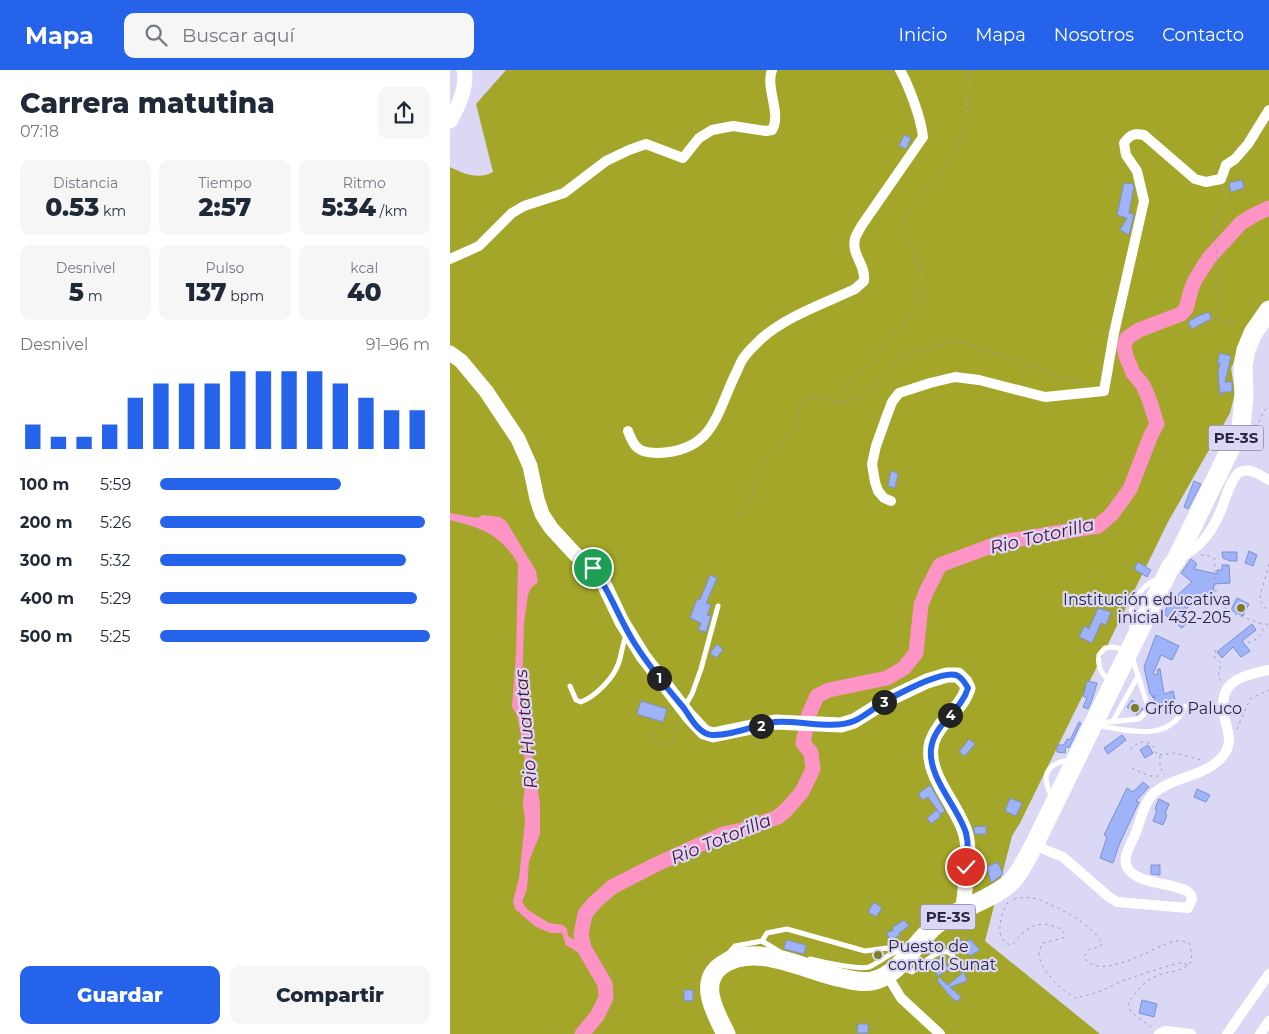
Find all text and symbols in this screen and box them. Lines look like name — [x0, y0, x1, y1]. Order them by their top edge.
search box — [124, 13, 474, 58]
text: Mapa — [25, 21, 94, 50]
icon: search — [142, 21, 170, 49]
text: Buscar aquí — [182, 24, 295, 47]
text: Inicio — [899, 24, 947, 46]
text: Mapa — [975, 24, 1026, 46]
text: Nosotros — [1054, 24, 1134, 46]
text: Contacto — [1162, 24, 1244, 46]
text: Carrera matutina — [20, 86, 275, 120]
button: share — [378, 87, 430, 139]
text: 07:18 — [20, 122, 59, 141]
text: Distancia — [53, 174, 118, 192]
text: Tiempo — [198, 174, 252, 192]
text: Ritmo — [343, 174, 386, 192]
text: 0.53 — [45, 192, 99, 222]
text: 2:57 — [199, 192, 251, 222]
text: 5:34 — [321, 192, 376, 222]
text: km — [99, 202, 126, 220]
text: /km — [376, 202, 408, 220]
text: Desnivel — [56, 259, 116, 277]
text: Pulso — [206, 259, 244, 277]
text: kcal — [350, 259, 378, 277]
text: 5 — [69, 277, 84, 307]
text: 137 — [186, 277, 227, 307]
text: 40 — [347, 277, 382, 307]
text: m — [84, 287, 103, 305]
text: bpm — [227, 287, 264, 305]
text: Desnivel — [20, 335, 88, 354]
text: 91–96 m — [366, 335, 430, 354]
road number: PE-3S — [1208, 426, 1264, 450]
text: 100 m — [20, 475, 69, 494]
text: 5:59 — [100, 475, 131, 494]
text: 200 m — [20, 513, 72, 532]
text: 5:26 — [100, 513, 131, 532]
water label: Rio Totorilla — [988, 513, 1096, 559]
pin — [572, 547, 614, 589]
text: 300 m — [20, 551, 73, 570]
text: 5:32 — [100, 551, 130, 570]
icon: arrive — [579, 554, 607, 582]
text: 400 m — [20, 589, 74, 608]
text: 5:29 — [100, 589, 131, 608]
place label: Institución educativa inicial 432-205 — [1063, 590, 1231, 627]
marker: Institución educativa inicial 432-205 — [1235, 602, 1247, 614]
text: 500 m — [20, 627, 73, 646]
text: 5:25 — [100, 627, 131, 646]
pin: 1 — [646, 666, 672, 690]
water label: Rio Huatatas — [510, 668, 542, 790]
text: 1 — [657, 669, 662, 687]
pin: 3 — [872, 690, 896, 714]
text: 3 — [880, 693, 889, 711]
place label: Grifo Paluco — [1145, 699, 1242, 718]
pin: 4 — [938, 702, 962, 728]
marker: Grifo Paluco — [1129, 702, 1141, 714]
text: 4 — [946, 706, 955, 724]
pin: 2 — [748, 714, 774, 738]
text: 2 — [757, 717, 766, 735]
water label: Rio Totorilla — [667, 809, 775, 869]
pin — [945, 846, 987, 888]
icon: check — [952, 853, 980, 881]
road number: PE-3S — [920, 904, 976, 930]
place label: Puesto de control Sunat — [888, 937, 997, 974]
marker: Puesto de control Sunat — [872, 949, 884, 961]
button: Guardar — [20, 966, 220, 1024]
button: Compartir — [230, 966, 430, 1024]

